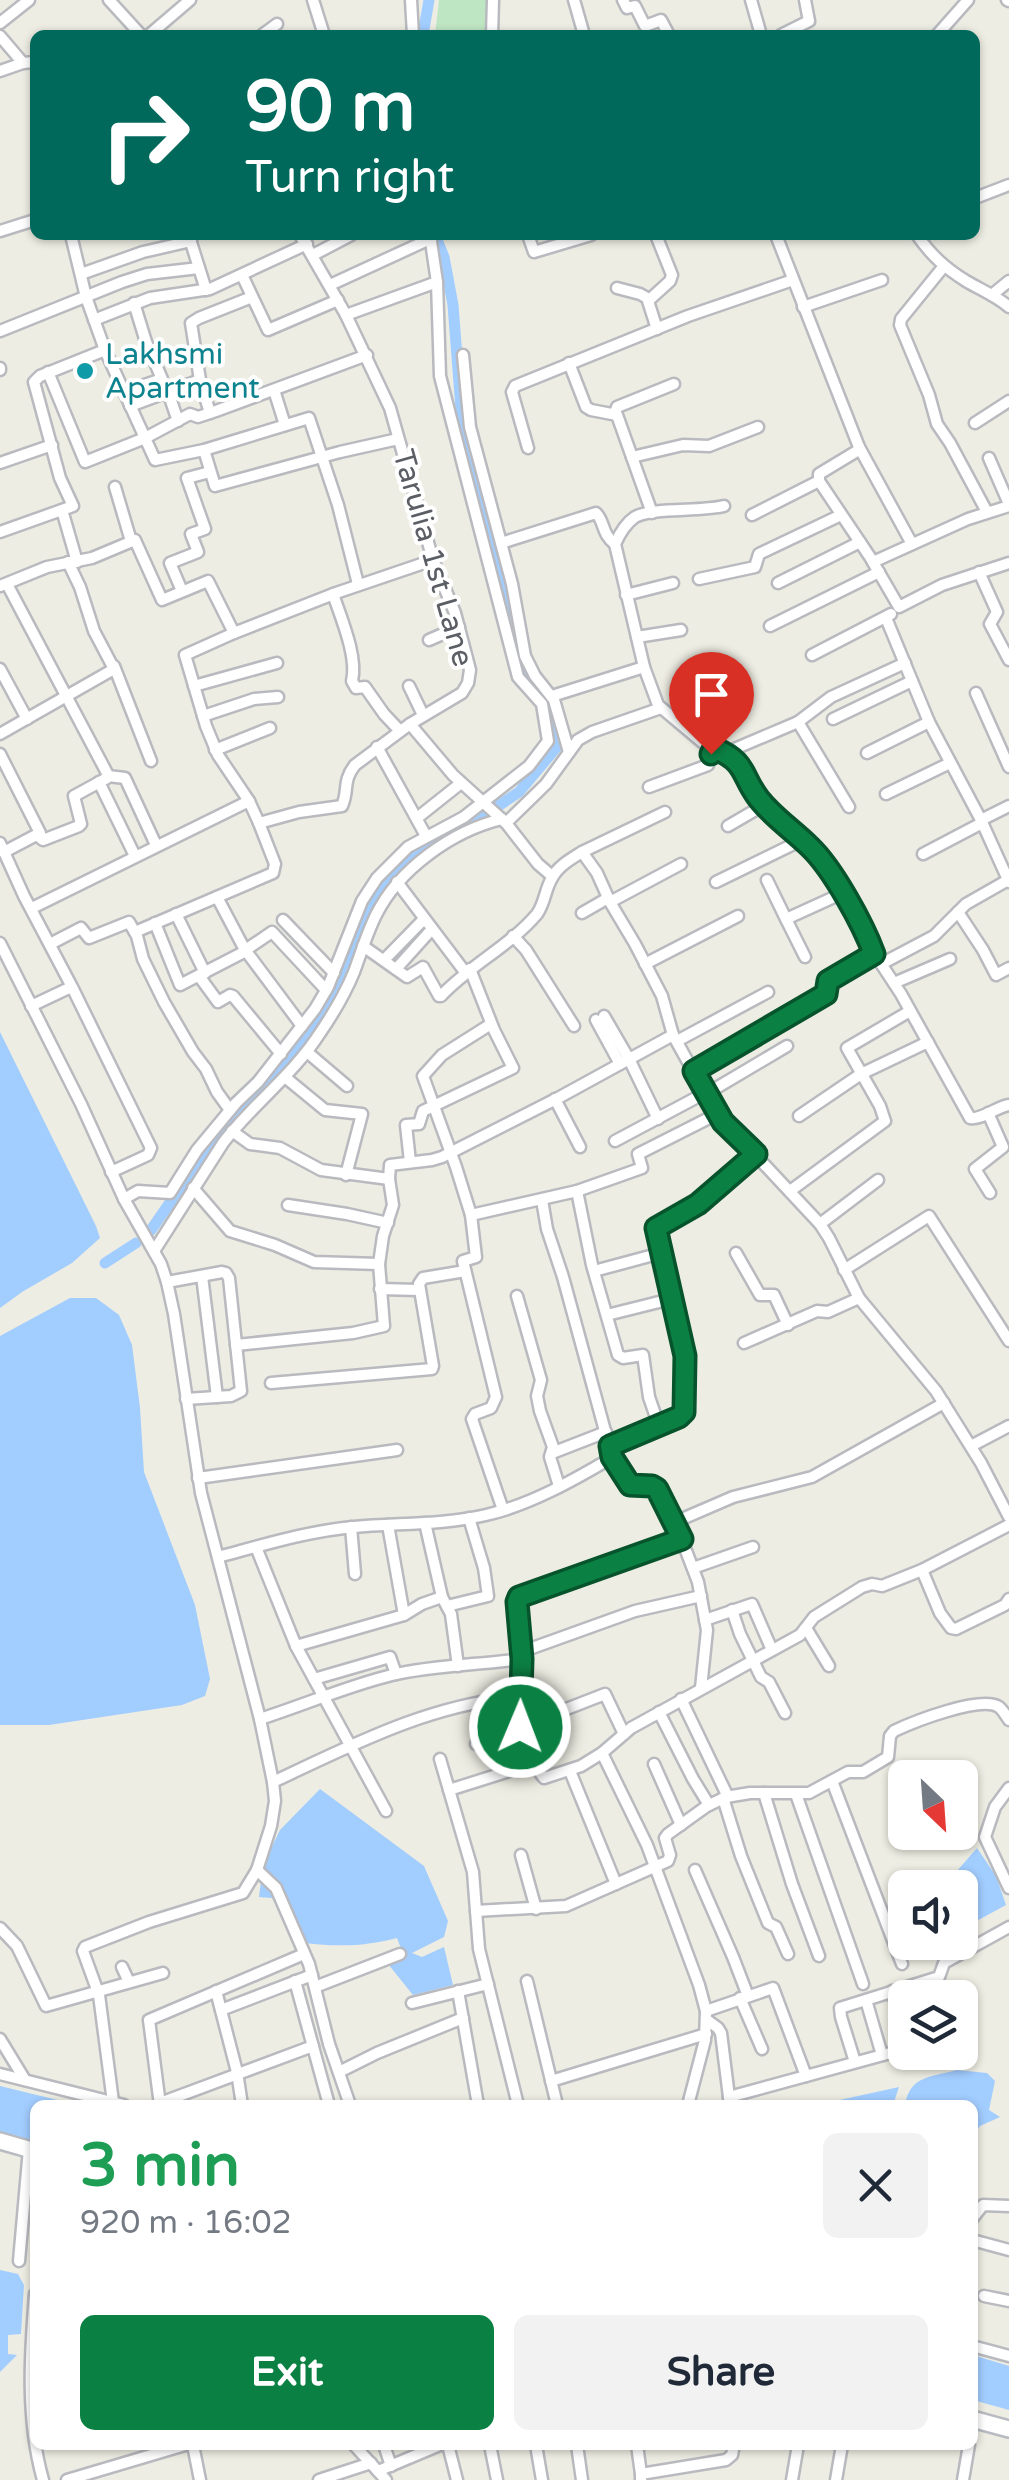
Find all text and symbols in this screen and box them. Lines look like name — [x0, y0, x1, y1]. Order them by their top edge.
text: 90 m — [245, 66, 415, 150]
icon: right — [80, 70, 210, 200]
text: Turn right — [245, 151, 454, 205]
place label: Lakhsmi Apartment — [105, 336, 260, 407]
marker: Lakhsmi Apartment — [74, 360, 96, 382]
street label: Tarulia 1st Lane — [384, 445, 482, 671]
pin — [669, 652, 754, 755]
icon: arrive — [684, 667, 739, 722]
position arrow — [468, 1675, 572, 1779]
north arrow — [888, 1760, 978, 1850]
map controls — [888, 1760, 978, 2070]
button: sound — [888, 1870, 978, 1960]
button: layers — [888, 1980, 978, 2070]
text: 3 min — [80, 2130, 240, 2202]
button: close — [823, 2133, 928, 2238]
text: 920 m · 16:02 — [80, 2204, 292, 2242]
button: Exit — [80, 2315, 494, 2430]
button: Share — [514, 2315, 928, 2430]

